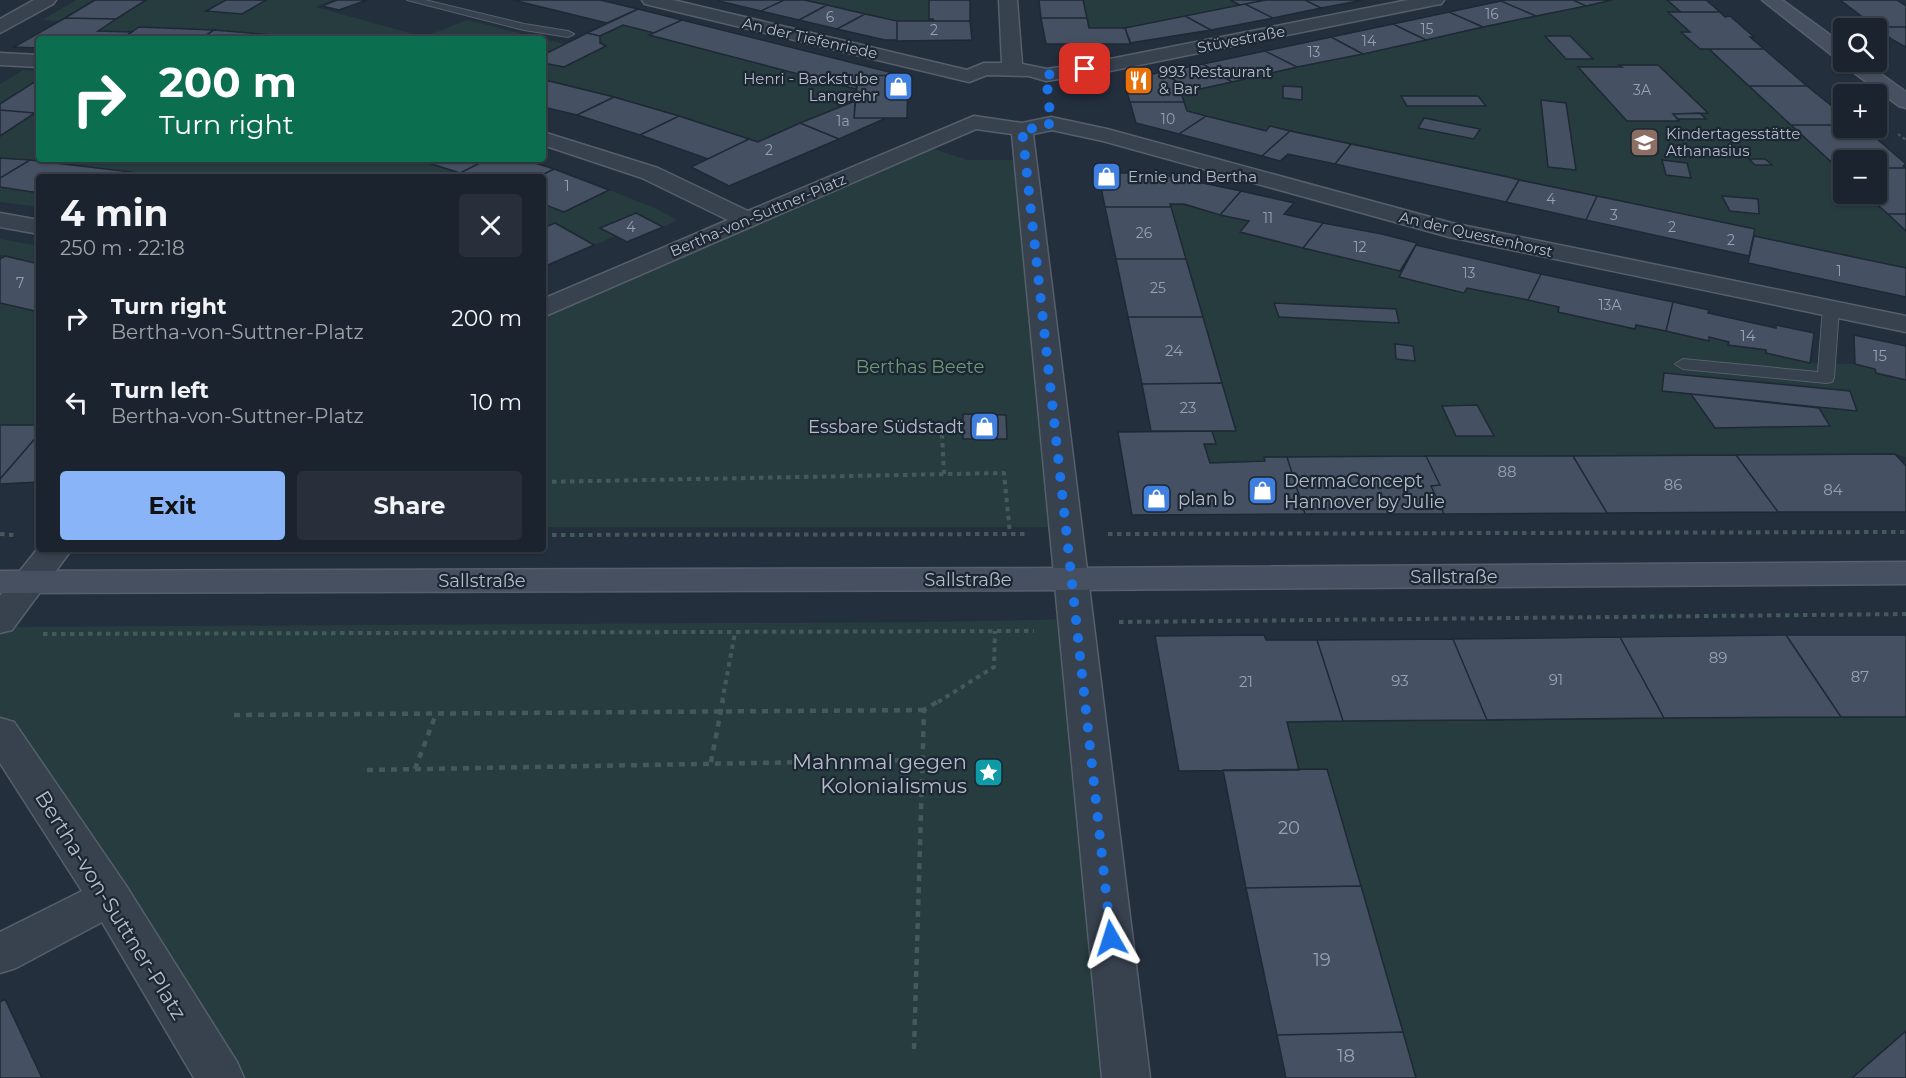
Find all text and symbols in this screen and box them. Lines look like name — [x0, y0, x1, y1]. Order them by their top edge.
house number: 16 — [1485, 5, 1499, 23]
house number: 6 — [826, 8, 835, 26]
street label: An der Tiefenriede — [741, 13, 879, 63]
map controls — [1833, 18, 1887, 204]
button: search — [1833, 18, 1887, 72]
house number: 15 — [1421, 20, 1434, 38]
house number: 2 — [930, 21, 938, 39]
street label: Stüvestraße — [1195, 21, 1287, 57]
house number: 14 — [1362, 32, 1377, 50]
pin — [1059, 43, 1110, 94]
house number: 13 — [1308, 43, 1321, 61]
icon: arrive — [1068, 52, 1101, 85]
text: 200 m — [159, 56, 297, 108]
icon: right — [60, 60, 138, 138]
place label: 993 Restaurant & Bar — [1159, 62, 1272, 98]
restaurant icon: 993 Restaurant & Bar — [1122, 64, 1154, 96]
place label: Henri - Backstube Langrehr — [743, 69, 878, 105]
shop icon: Henri - Backstube Langrehr — [883, 71, 915, 103]
house number: 3A — [1633, 81, 1652, 99]
button: + — [1833, 84, 1887, 138]
text: Turn right — [159, 108, 294, 141]
house number: 10 — [1161, 110, 1175, 128]
house number: 1a — [836, 112, 850, 130]
place label: Kindertagesstätte Athanasius — [1666, 124, 1800, 160]
school or university icon: Kindertagesstätte Athanasius — [1629, 126, 1661, 158]
house number: 2 — [765, 141, 773, 159]
button: − — [1833, 150, 1887, 204]
shop icon: Ernie und Bertha — [1091, 160, 1123, 192]
place label: Ernie und Bertha — [1128, 167, 1257, 186]
street label: Bertha-von-Suttner-Platz — [667, 169, 849, 261]
house number: 1 — [564, 177, 570, 195]
house number: 4 — [1546, 190, 1556, 208]
text: 4 min — [60, 191, 168, 235]
button: close — [459, 194, 522, 257]
house number: 3 — [1610, 206, 1618, 224]
street label: An der Questenhorst — [1397, 207, 1555, 261]
house number: 11 — [1263, 209, 1273, 227]
house number: 4 — [626, 218, 636, 236]
house number: 2 — [1668, 218, 1676, 236]
house number: 26 — [1136, 224, 1153, 242]
house number: 2 — [1727, 231, 1735, 249]
text: 250 m · 22:18 — [60, 236, 185, 260]
house number: 12 — [1353, 238, 1367, 256]
house number: 1 — [1836, 262, 1842, 280]
house number: 13 — [1463, 264, 1476, 282]
house number: 7 — [16, 274, 24, 292]
house number: 25 — [1150, 279, 1166, 297]
text: Turn right — [111, 293, 226, 320]
house number: 13A — [1598, 296, 1622, 314]
icon: right — [60, 302, 93, 335]
text: 200 m — [451, 305, 522, 332]
text: Bertha-von-Suttner-Platz — [111, 320, 364, 344]
house number: 14 — [1740, 326, 1756, 345]
house number: 24 — [1165, 341, 1183, 360]
house number: 15 — [1873, 346, 1887, 365]
park label: Berthas Beete — [856, 356, 984, 378]
text: Turn left — [111, 377, 209, 404]
icon: left — [60, 386, 93, 419]
text: 10 m — [470, 389, 522, 416]
house number: 23 — [1180, 398, 1196, 417]
text: Bertha-von-Suttner-Platz — [111, 404, 364, 428]
shop icon: Essbare Südstadt — [969, 411, 1001, 443]
place label: Essbare Südstadt — [808, 416, 964, 438]
house number: 88 — [1497, 462, 1517, 481]
place label: DermaConcept Hannover by Julie — [1284, 470, 1445, 513]
button: Exit — [60, 471, 285, 540]
button: Share — [297, 471, 522, 540]
shop icon: DermaConcept Hannover by Julie — [1247, 475, 1279, 507]
house number: 86 — [1664, 475, 1682, 494]
house number: 84 — [1823, 480, 1843, 499]
shop icon: plan b — [1141, 483, 1173, 515]
place label: plan b — [1178, 488, 1235, 510]
street label: Sallstraße — [1410, 566, 1498, 588]
street label: Sallstraße — [924, 569, 1012, 591]
street label: Sallstraße — [438, 570, 526, 592]
house number: 89 — [1709, 648, 1727, 667]
house number: 87 — [1851, 667, 1869, 686]
house number: 91 — [1549, 670, 1563, 689]
house number: 93 — [1391, 671, 1409, 690]
house number: 21 — [1239, 672, 1253, 691]
place label: Mahnmal gegen Kolonialismus — [792, 749, 967, 798]
place icon: Mahnmal gegen Kolonialismus — [972, 757, 1004, 789]
street label: Bertha-von-Suttner-Platz — [30, 786, 192, 1024]
house number: 20 — [1278, 817, 1300, 839]
position arrow — [1079, 906, 1143, 970]
house number: 19 — [1313, 949, 1331, 971]
house number: 18 — [1337, 1045, 1355, 1067]

